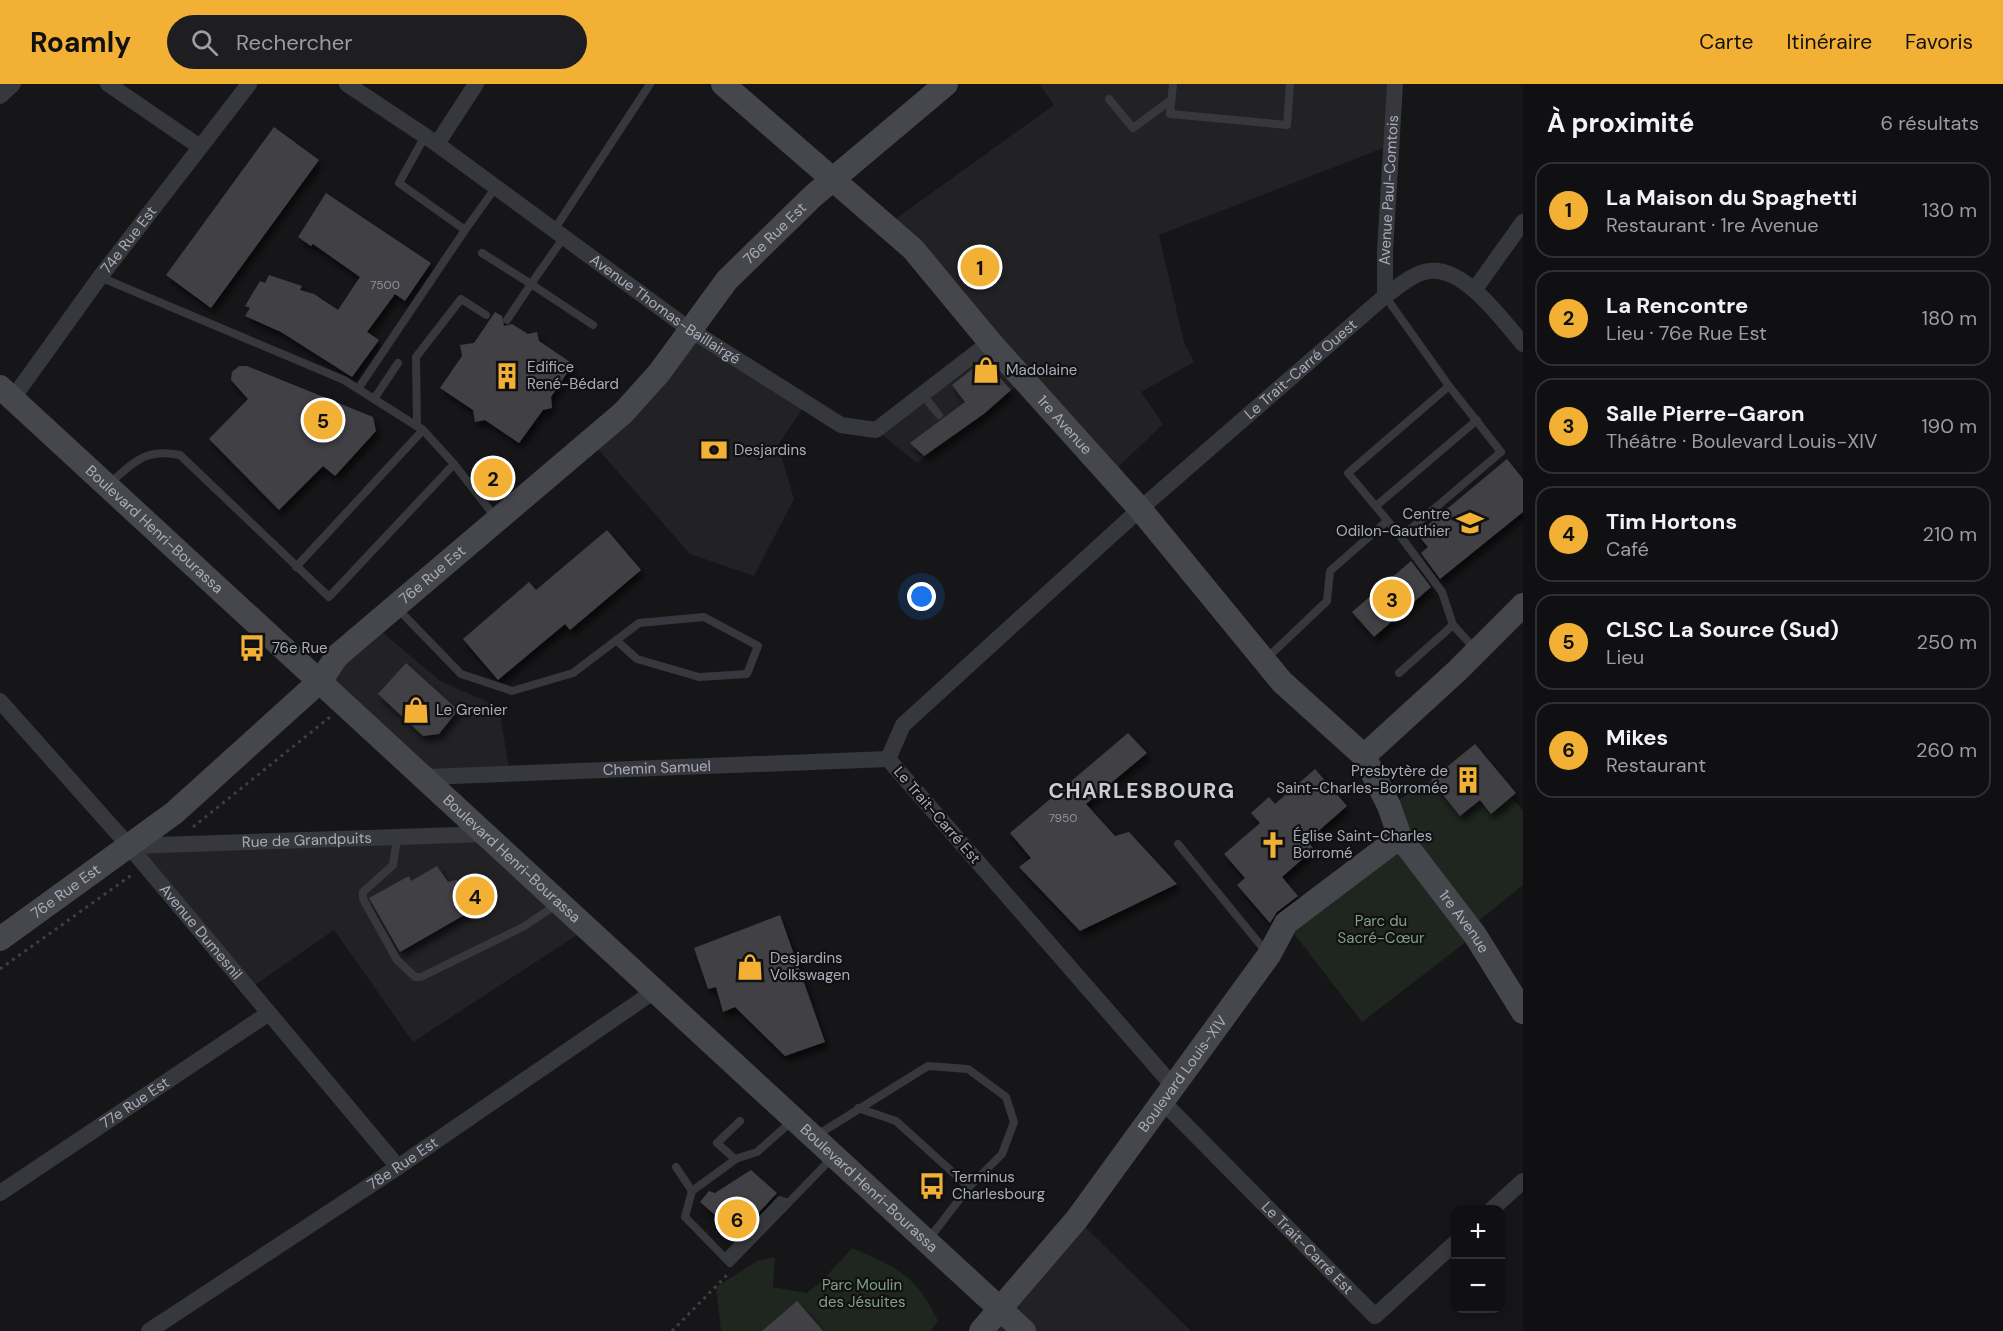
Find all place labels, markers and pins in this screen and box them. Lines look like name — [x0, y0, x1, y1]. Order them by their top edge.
pin: 1 — [960, 244, 1000, 290]
shop icon: Madolaine — [971, 355, 1001, 385]
place label: Edifice René-Bédard — [527, 357, 619, 394]
place label: Madolaine — [1006, 360, 1077, 380]
building icon: Edifice René-Bédard — [492, 361, 522, 391]
pin: 5 — [304, 398, 342, 442]
bank icon: Desjardins — [699, 435, 729, 465]
place label: Desjardins — [734, 440, 807, 460]
pin: 2 — [474, 456, 512, 500]
place label: Centre Odilon-Gauthier — [1336, 504, 1450, 541]
school or university icon: Centre Odilon-Gauthier — [1455, 508, 1485, 538]
pin: 3 — [1372, 576, 1412, 622]
bus stop icon: 76e Rue — [237, 633, 267, 663]
place label: 76e Rue — [272, 638, 328, 658]
shop icon: Le Grenier — [401, 695, 431, 725]
place label: Le Grenier — [436, 700, 508, 720]
place label: Presbytère de Saint-Charles-Borromée — [1276, 761, 1448, 798]
building icon: Presbytère de Saint-Charles-Borromée — [1453, 765, 1483, 795]
place label: Église Saint-Charles Borromé — [1293, 826, 1432, 863]
church icon: Église Saint-Charles Borromé — [1258, 830, 1288, 860]
pin: 4 — [456, 874, 494, 918]
place label: Desjardins Volkswagen — [770, 948, 850, 985]
shop icon: Desjardins Volkswagen — [735, 952, 765, 982]
place label: Terminus Charlesbourg — [952, 1167, 1045, 1204]
bus stop icon: Terminus Charlesbourg — [917, 1171, 947, 1201]
pin: 6 — [718, 1196, 756, 1242]

